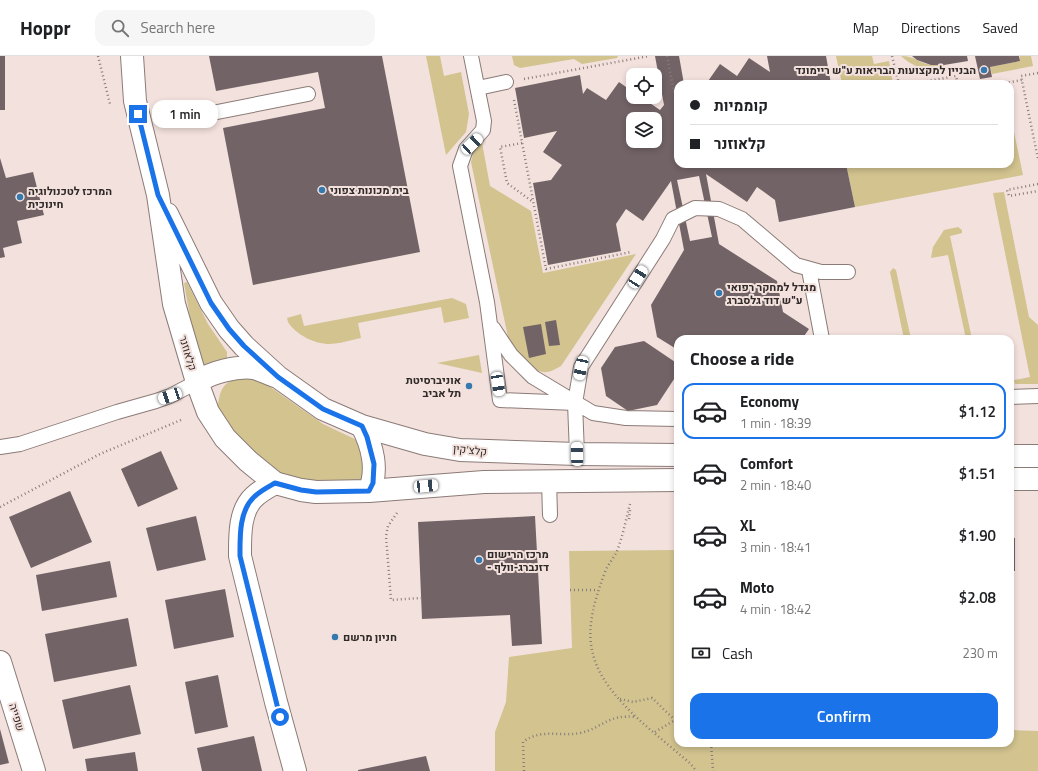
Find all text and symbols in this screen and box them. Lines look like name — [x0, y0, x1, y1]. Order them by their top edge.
search box — [95, 10, 375, 46]
text: Hoppr — [20, 13, 71, 42]
text: Search here — [141, 16, 215, 39]
icon: search — [109, 17, 131, 39]
text: Map — [853, 17, 879, 38]
text: Directions — [901, 17, 960, 38]
text: Saved — [982, 17, 1018, 38]
place label: הבניין למקצועות הבריאות ע"ש ריימונד — [795, 62, 976, 78]
marker: הבניין למקצועות הבריאות ע"ש ריימונד — [979, 65, 989, 75]
map controls — [626, 68, 662, 148]
button: locate — [626, 68, 662, 104]
text: קוממיות — [714, 94, 768, 117]
callout: 1 min — [152, 100, 218, 128]
text: 1 min — [169, 104, 201, 124]
route end — [129, 105, 147, 123]
button: layers — [626, 112, 662, 148]
car — [459, 131, 485, 157]
text: קלאוזנר — [714, 132, 766, 155]
place label: בית מכונות צפוני — [330, 182, 409, 198]
place label: המרכז לטכנולוגיה חינוכית — [28, 183, 112, 212]
marker: בית מכונות צפוני — [317, 185, 327, 195]
marker: המרכז לטכנולוגיה חינוכית — [15, 192, 25, 202]
car — [626, 264, 650, 290]
place label: מגדל למחקר רפואי ע"ש דוד גלסברג — [727, 279, 816, 308]
marker: מגדל למחקר רפואי ע"ש דוד גלסברג — [714, 288, 724, 298]
street label: קלאוזנר — [175, 333, 201, 373]
text: Choose a ride — [690, 345, 794, 372]
car — [573, 355, 589, 381]
car — [490, 371, 506, 397]
place label: אוניברסיטת תל אביב — [406, 372, 461, 401]
marker: אוניברסיטת תל אביב — [464, 381, 474, 391]
car — [157, 386, 183, 406]
text: Economy — [740, 390, 799, 413]
icon: car — [692, 393, 728, 429]
text: $1.12 — [959, 400, 996, 423]
text: 1 min · 18:39 — [740, 413, 811, 433]
street label: קלצ'קין — [452, 440, 488, 460]
car — [571, 442, 583, 466]
text: Comfort — [740, 452, 793, 475]
icon: car — [692, 455, 728, 491]
text: $1.51 — [959, 462, 996, 485]
text: 2 min · 18:40 — [740, 475, 811, 495]
car — [414, 479, 438, 493]
text: XL — [740, 514, 756, 537]
icon: car — [692, 517, 728, 553]
text: $1.90 — [959, 524, 996, 547]
text: 3 min · 18:41 — [740, 537, 811, 557]
place label: מרכז הרישום - דזנברג-וולף — [487, 546, 549, 575]
marker: מרכז הרישום - דזנברג-וולף — [474, 555, 484, 565]
text: Moto — [740, 576, 774, 599]
icon: car — [692, 579, 728, 615]
text: $2.08 — [959, 586, 996, 609]
text: 4 min · 18:42 — [740, 599, 811, 619]
place label: חניון מרשם — [343, 629, 397, 645]
marker: חניון מרשם — [330, 632, 340, 642]
icon: cash — [690, 642, 712, 664]
text: Cash — [722, 642, 753, 665]
text: 230 m — [962, 643, 998, 663]
button: Confirm — [690, 693, 998, 739]
street label: שפייה — [5, 701, 29, 733]
route start — [271, 708, 289, 726]

